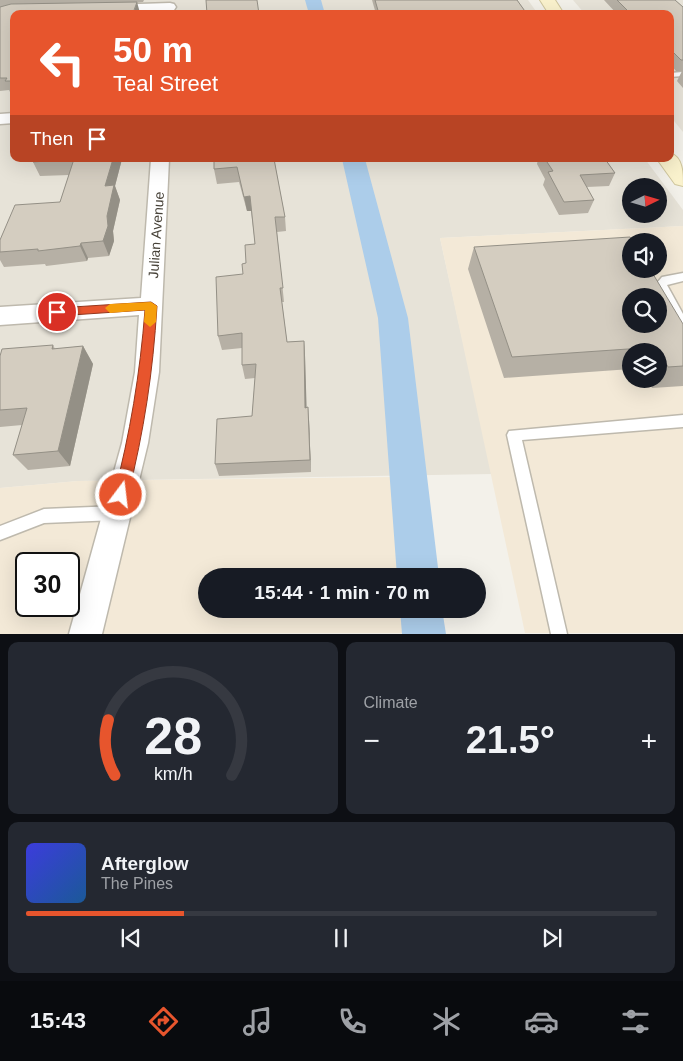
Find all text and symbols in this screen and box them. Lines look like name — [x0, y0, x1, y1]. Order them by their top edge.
icon: left — [30, 30, 95, 95]
text: 50 m — [113, 30, 193, 69]
text: Teal Street — [113, 71, 218, 96]
icon: arrive — [83, 125, 111, 153]
text: Then — [30, 128, 73, 149]
north arrow — [622, 178, 668, 222]
map controls — [622, 178, 667, 388]
street label: Julian Avenue — [145, 191, 167, 279]
button: sound — [622, 233, 667, 278]
button: search — [622, 288, 667, 333]
pin — [36, 291, 78, 333]
icon: arrive — [43, 298, 71, 326]
button: layers — [622, 343, 667, 388]
position arrow — [94, 468, 146, 520]
speed limit sign: 30 — [15, 552, 80, 617]
text: 15:44 · 1 min · 70 m — [254, 582, 430, 603]
text: Climate — [364, 694, 418, 711]
text: 28 — [144, 707, 202, 765]
text: 21.5° — [466, 719, 555, 761]
text: − — [364, 725, 380, 756]
text: + — [641, 725, 657, 756]
text: km/h — [153, 764, 192, 784]
text: Afterglow — [101, 853, 189, 874]
text: The Pines — [101, 875, 173, 892]
icon: previous — [117, 924, 145, 952]
icon: pause — [327, 924, 355, 952]
icon: next — [538, 924, 566, 952]
icon: directions — [146, 1004, 181, 1039]
icon: music — [240, 1004, 275, 1039]
icon: phone — [335, 1004, 370, 1039]
icon: climate — [429, 1004, 464, 1039]
icon: car — [524, 1004, 559, 1039]
icon: filters — [618, 1004, 653, 1039]
text: 15:43 — [30, 1008, 86, 1033]

